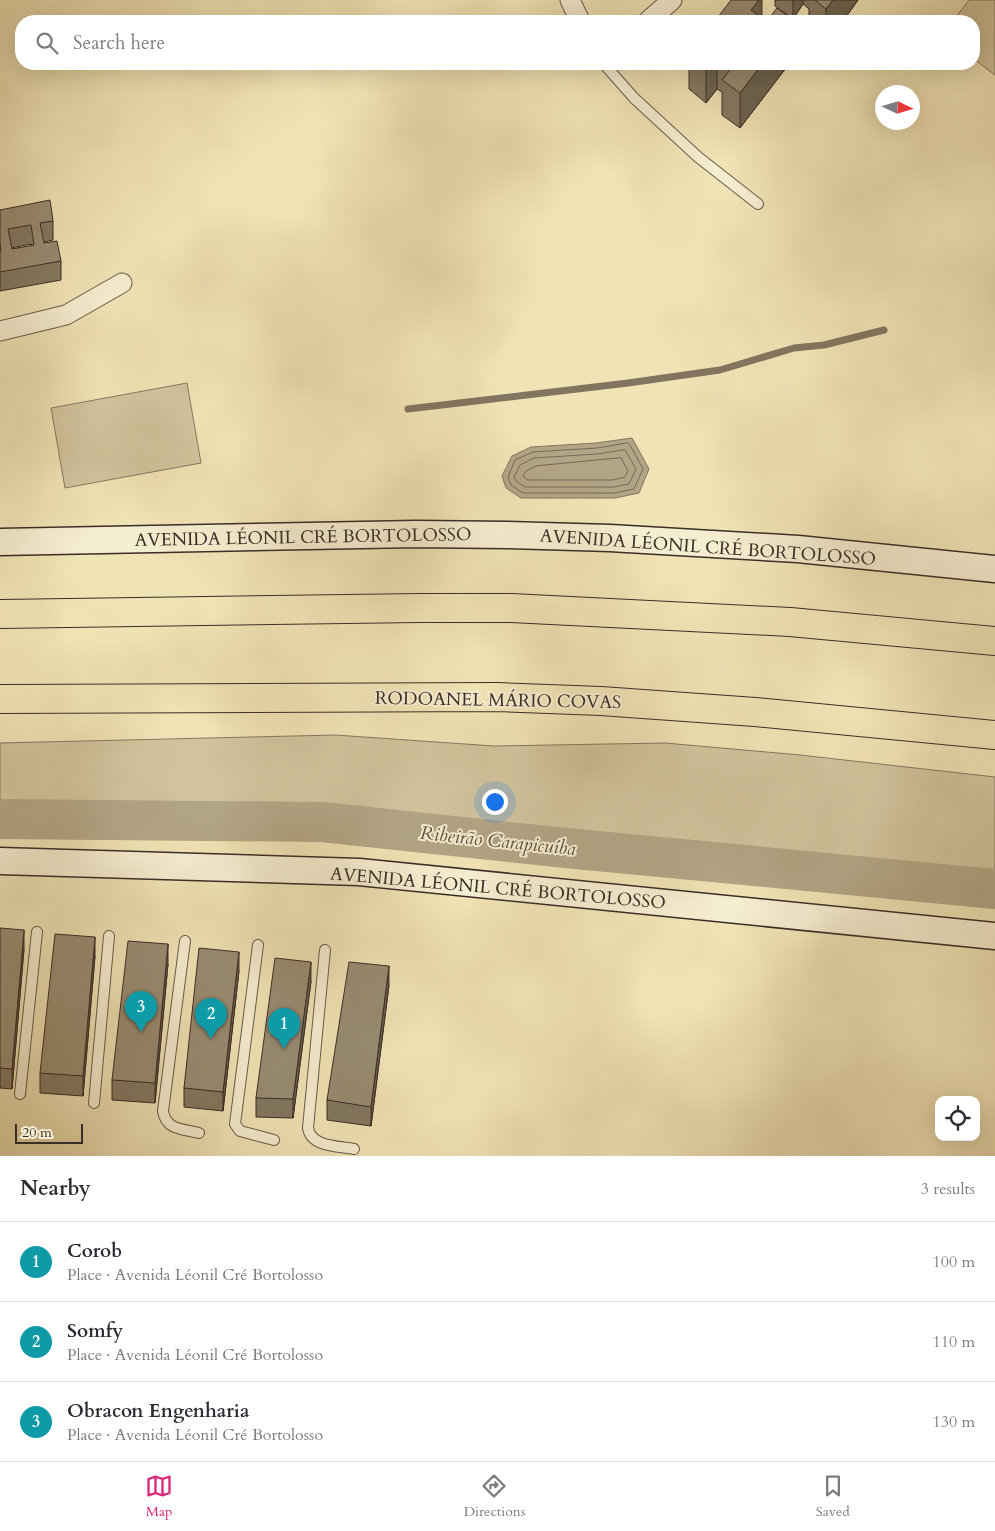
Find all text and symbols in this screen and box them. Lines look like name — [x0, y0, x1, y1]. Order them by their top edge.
search box — [15, 15, 980, 70]
icon: search — [33, 29, 61, 57]
text: Search here — [73, 30, 165, 56]
north arrow — [875, 85, 920, 130]
street label: AVENIDA LÉONIL CRÉ BORTOLOSSO — [134, 522, 472, 553]
street label: AVENIDA LÉONIL CRÉ BORTOLOSSO — [539, 523, 877, 572]
street label: RODOANEL MÁRIO COVAS — [375, 686, 621, 715]
your location — [482, 789, 508, 815]
water label: Ribeirão Carapicuíba — [419, 820, 577, 862]
street label: AVENIDA LÉONIL CRÉ BORTOLOSSO — [329, 861, 667, 916]
pin: 3 — [125, 991, 157, 1032]
pin: 2 — [195, 998, 227, 1039]
pin: 1 — [268, 1008, 300, 1049]
map controls — [935, 1096, 980, 1141]
button: locate — [935, 1096, 980, 1141]
scale bar — [15, 1121, 82, 1144]
text: 20 m — [22, 1123, 52, 1142]
text: Nearby — [20, 1174, 91, 1203]
text: 3 results — [921, 1178, 975, 1200]
text: Corob — [67, 1238, 122, 1264]
text: 1 — [32, 1251, 40, 1273]
text: 100 m — [933, 1251, 975, 1273]
text: Place · Avenida Léonil Cré Bortolosso — [67, 1264, 323, 1286]
text: Somfy — [67, 1318, 123, 1344]
text: 2 — [32, 1331, 40, 1353]
text: 110 m — [933, 1331, 975, 1353]
text: Place · Avenida Léonil Cré Bortolosso — [67, 1344, 323, 1366]
text: Obracon Engenharia — [67, 1398, 249, 1424]
text: 3 — [32, 1411, 40, 1433]
text: 130 m — [933, 1411, 975, 1433]
text: Place · Avenida Léonil Cré Bortolosso — [67, 1424, 323, 1446]
tab: Map — [145, 1472, 173, 1521]
tab: Directions — [464, 1472, 525, 1521]
tab: Saved — [816, 1472, 850, 1521]

